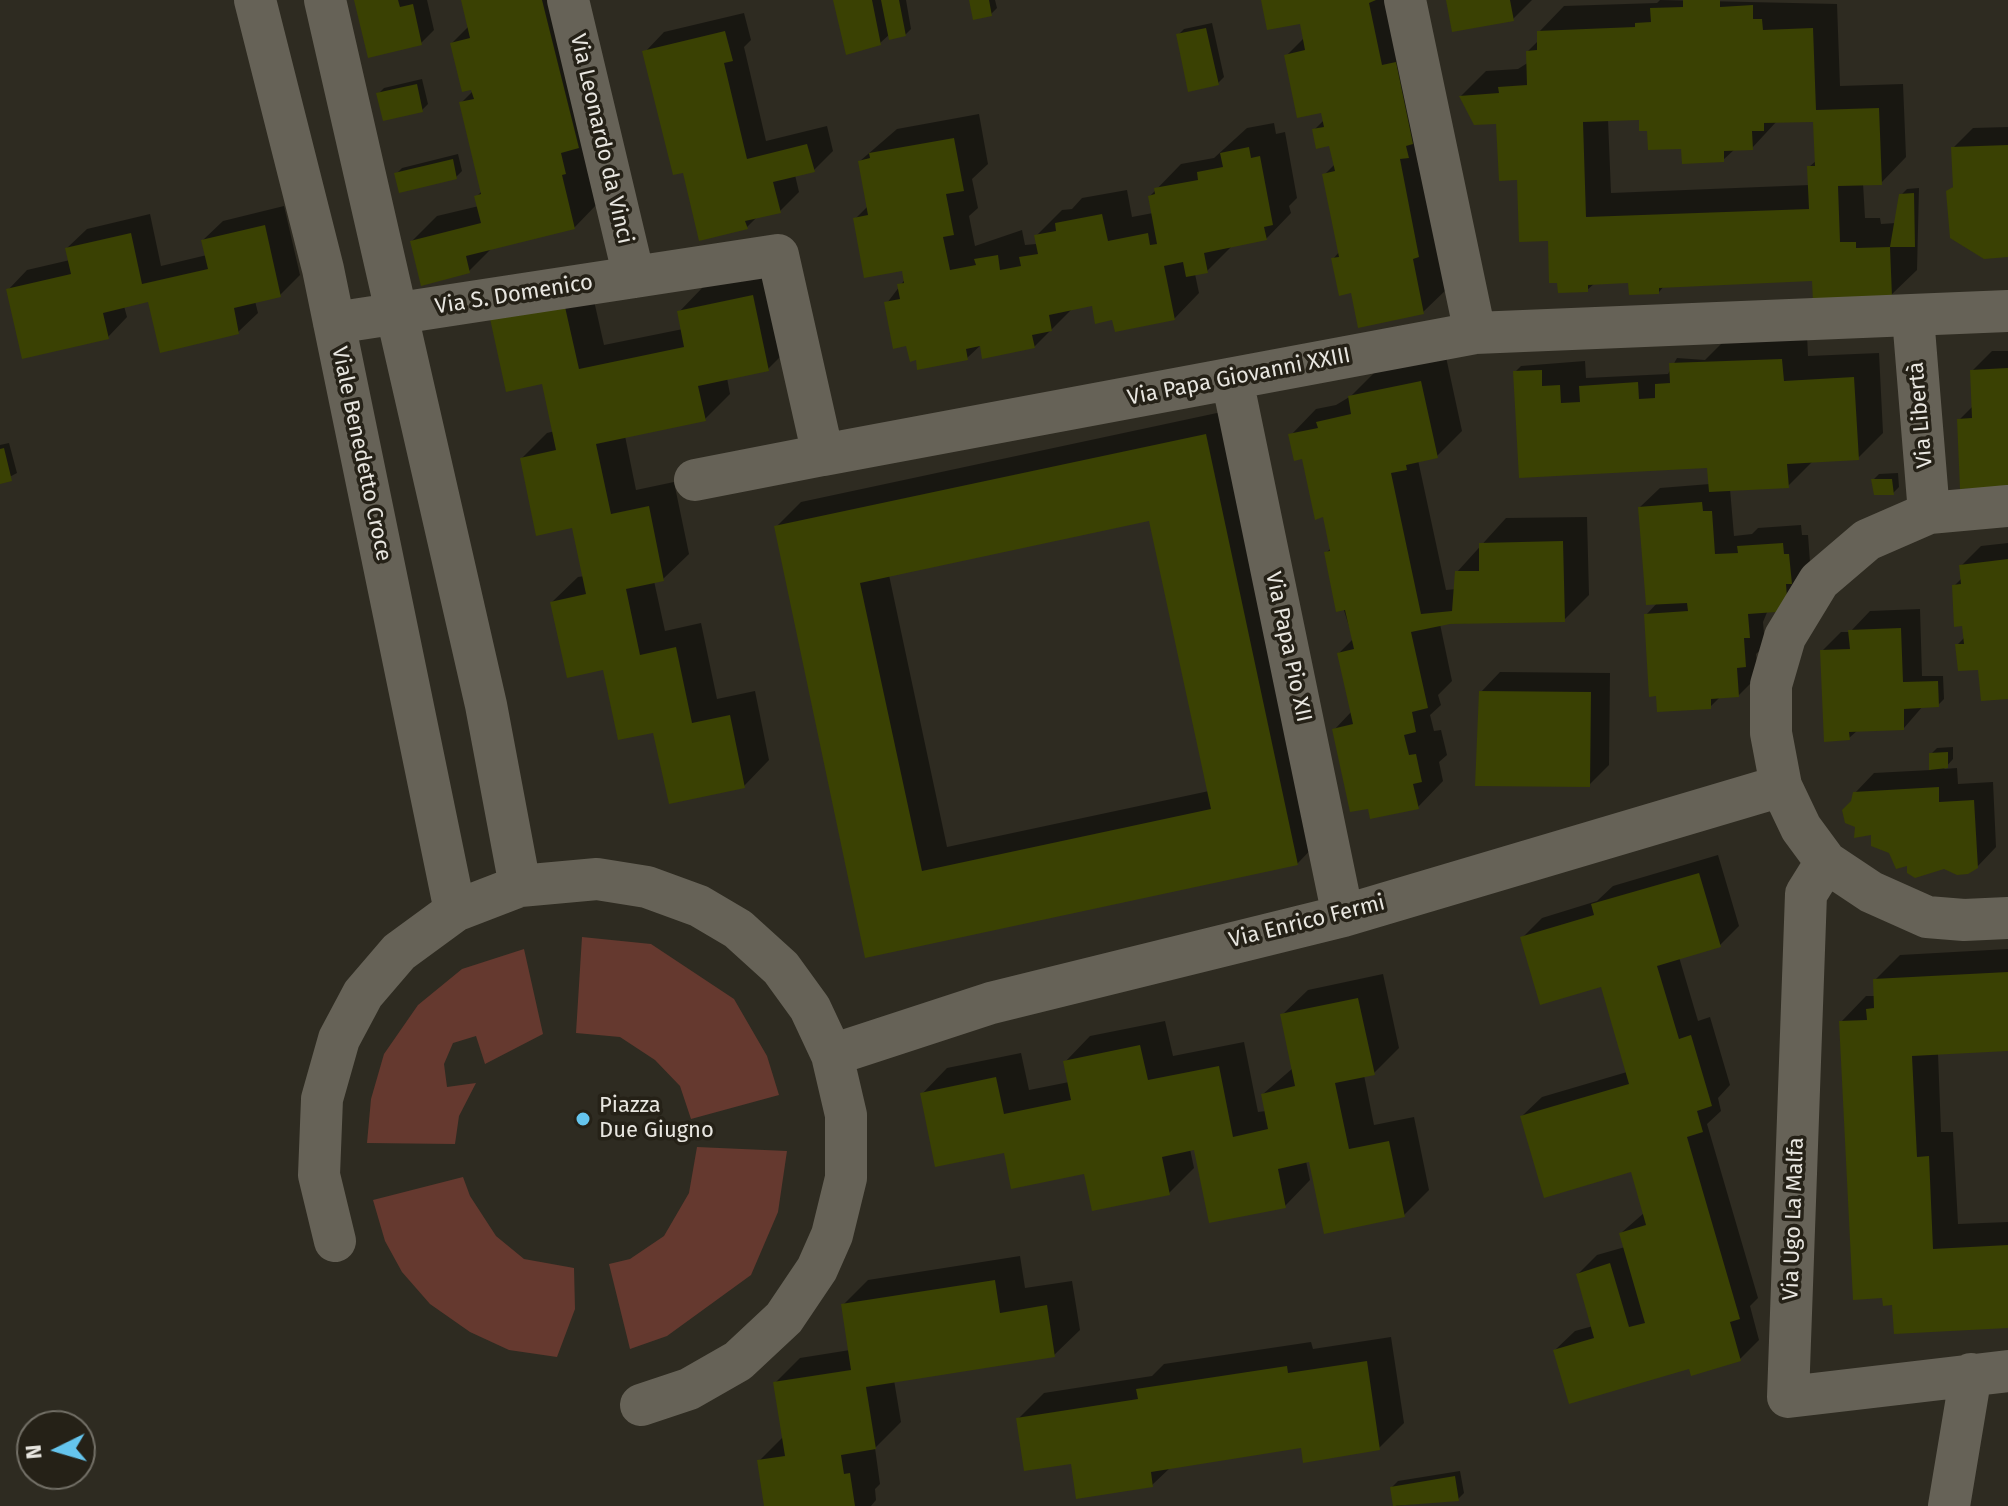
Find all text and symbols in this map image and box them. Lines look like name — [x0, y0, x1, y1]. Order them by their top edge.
street label: Via Leonardo da Vinci — [564, 31, 638, 247]
street label: Via S. Domenico — [433, 270, 595, 320]
street label: Via Papa Giovanni XXIII — [1125, 342, 1353, 412]
street label: Viale Benedetto Croce — [325, 344, 397, 564]
street label: Via Libertà — [1903, 361, 1939, 469]
street label: Via Papa Pio XII — [1259, 569, 1317, 725]
street label: Via Enrico Fermi — [1226, 890, 1388, 954]
place label: Piazza Due Giugno — [599, 1093, 714, 1144]
marker: Piazza Due Giugno — [574, 1110, 592, 1128]
street label: Via Ugo La Malfa — [1778, 1137, 1810, 1301]
north arrow — [16, 1410, 96, 1490]
text: N — [20, 1444, 48, 1460]

